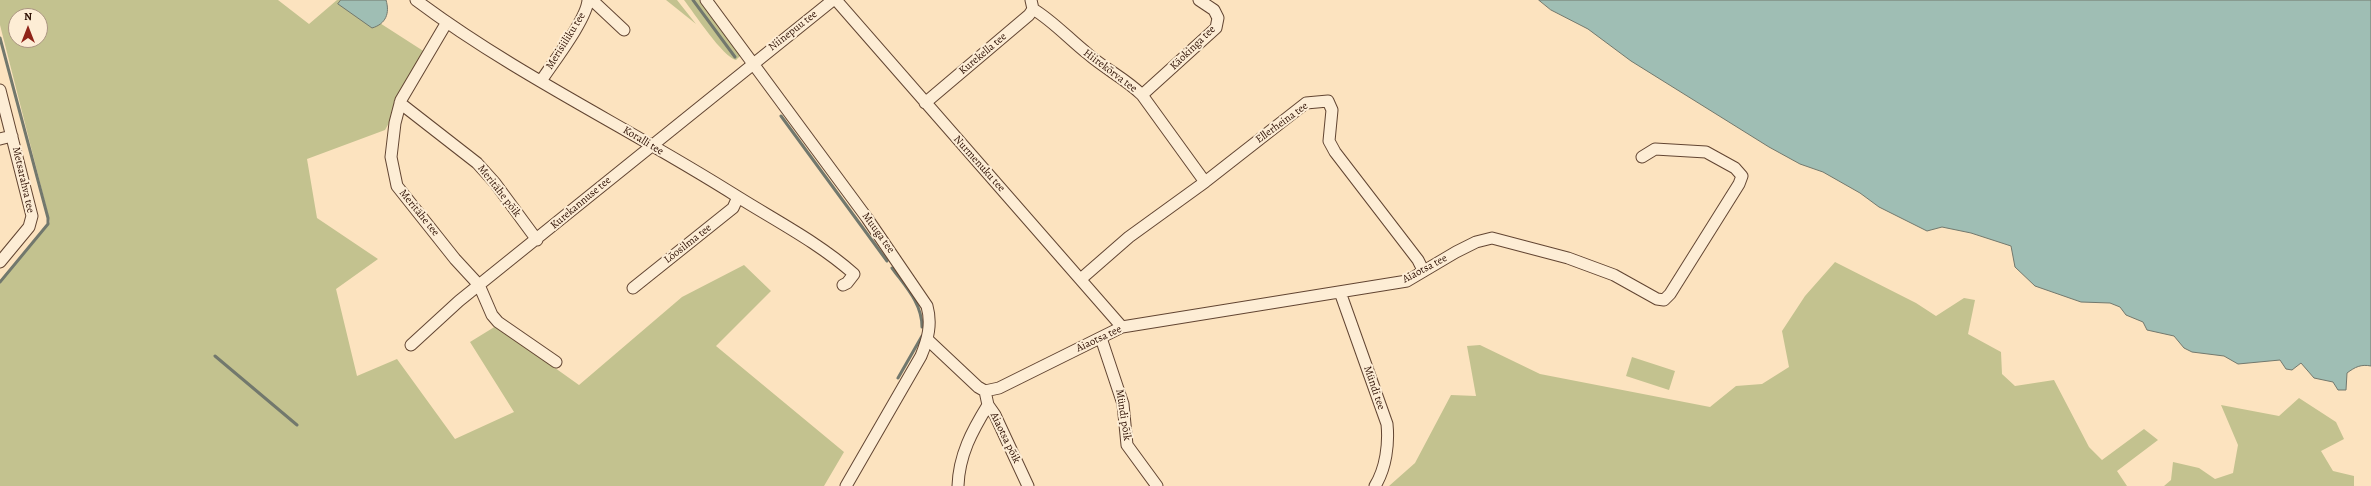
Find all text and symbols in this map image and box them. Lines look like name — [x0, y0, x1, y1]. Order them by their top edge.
north arrow — [8, 8, 48, 48]
street label: Niinepuu tee — [766, 8, 820, 54]
text: N — [24, 9, 32, 24]
street label: Merisiiliku tee — [543, 10, 589, 72]
street label: Käokinga tee — [1167, 23, 1219, 73]
street label: Kurekella tee — [957, 30, 1009, 78]
street label: Hiirekõrva tee — [1080, 46, 1140, 96]
street label: Ellerheina tee — [1253, 100, 1311, 146]
street label: Koralli tee — [620, 124, 666, 158]
street label: Nurmenuku tee — [950, 133, 1008, 195]
street label: Metsarahva tee — [9, 146, 37, 214]
street label: Meritähe põik — [474, 162, 524, 220]
street label: Kurekannuse tee — [548, 174, 614, 232]
street label: Meritähe tee — [396, 187, 442, 239]
street label: Muuga tee — [859, 210, 897, 256]
street label: Lõosilma tee — [662, 221, 714, 267]
street label: Aiaotsa tee — [1400, 252, 1450, 286]
street label: Aiaotsa tee — [1074, 323, 1124, 355]
street label: Mündi tee — [1360, 364, 1388, 412]
street label: Mündi põik — [1112, 388, 1134, 442]
street label: Aiaotsa põik — [987, 410, 1023, 466]

